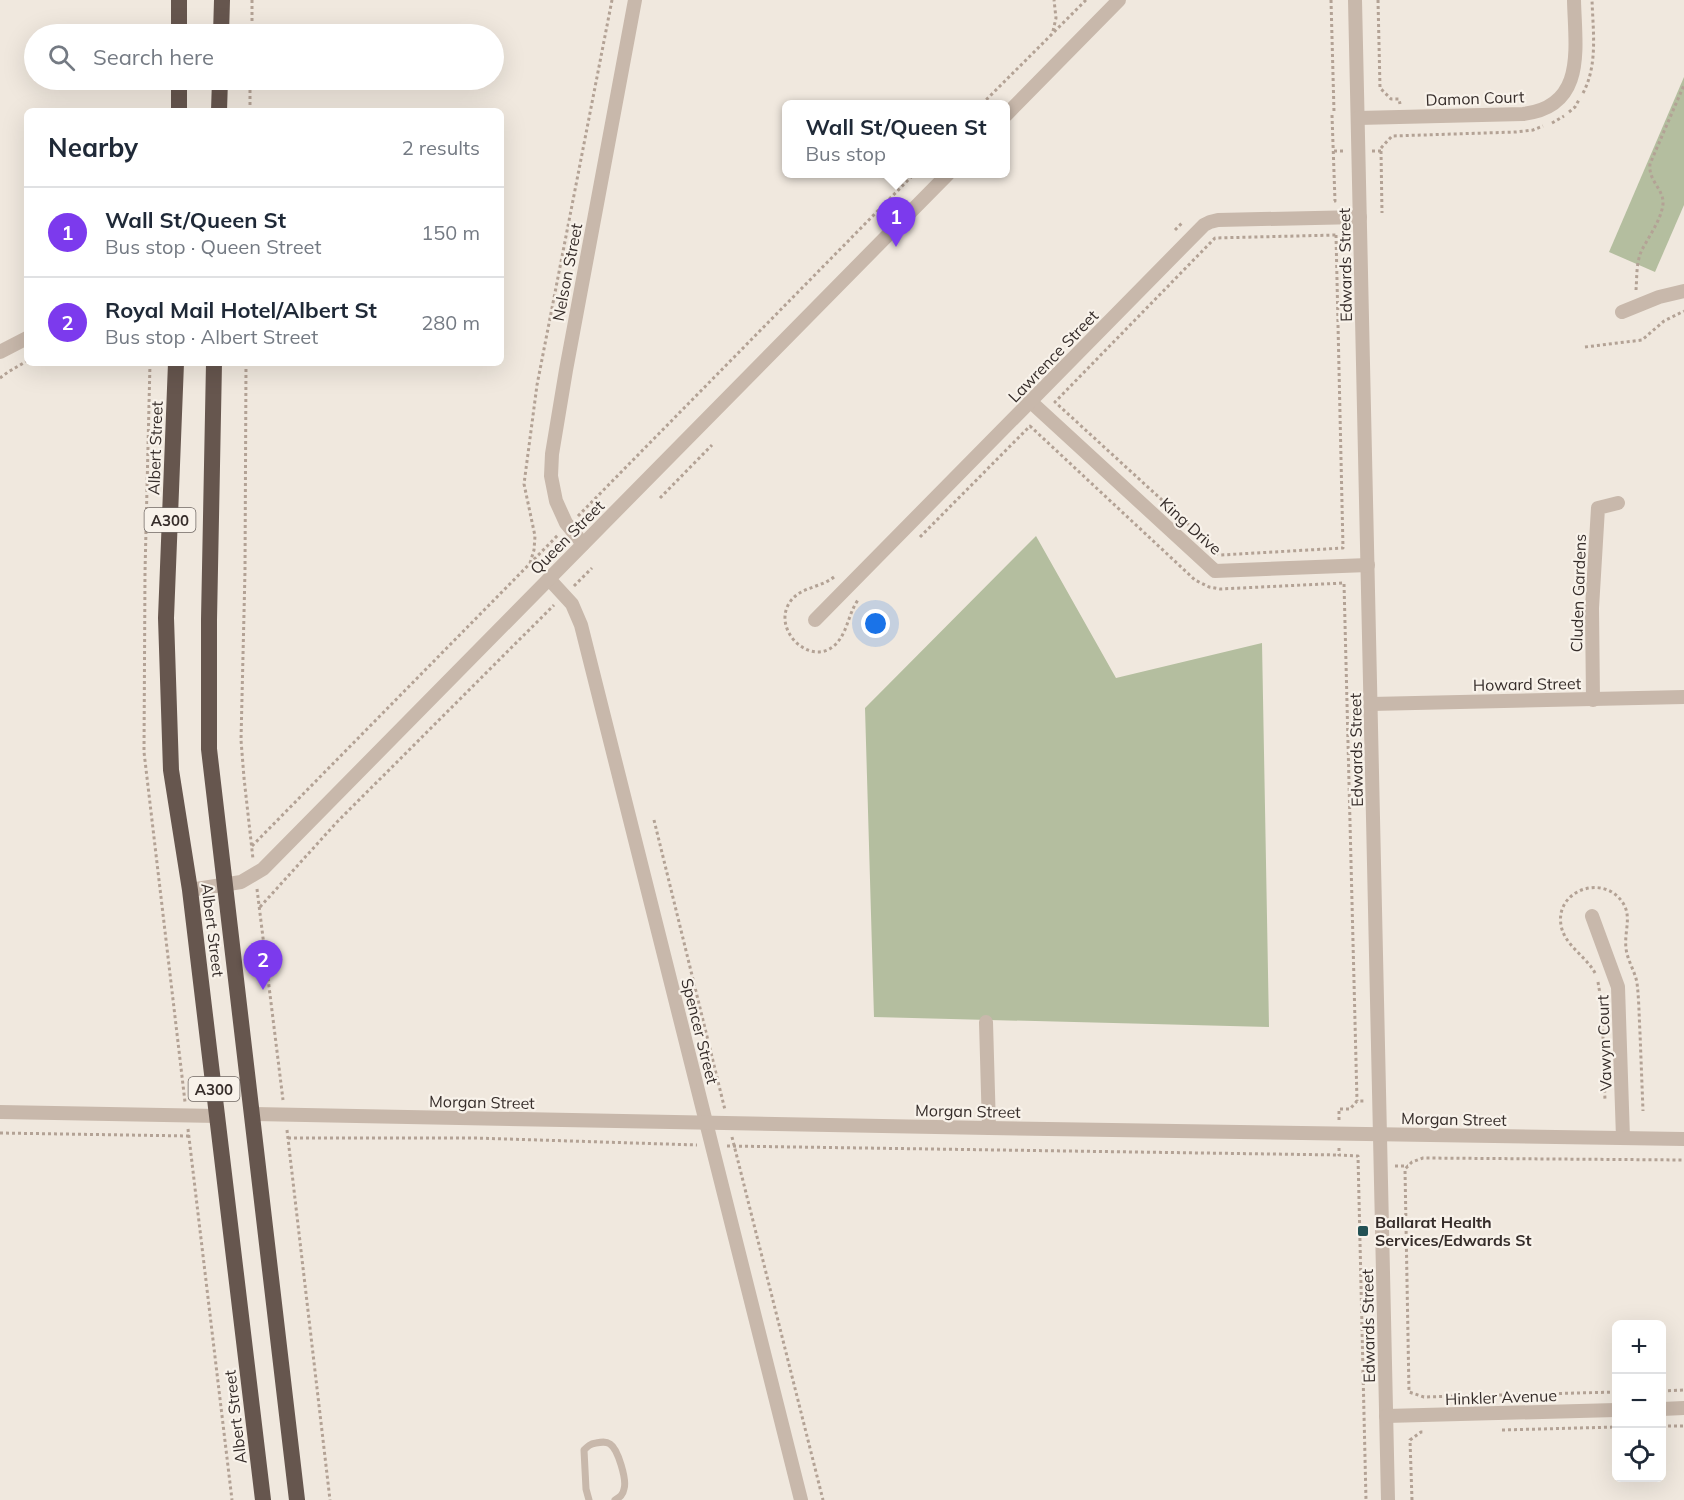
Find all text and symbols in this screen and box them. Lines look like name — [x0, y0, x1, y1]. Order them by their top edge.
search box — [24, 24, 504, 90]
icon: search — [45, 41, 78, 74]
text: Search here — [93, 43, 214, 71]
street label: Damon Court — [1425, 86, 1525, 110]
popup — [782, 100, 1010, 178]
text: Wall St/Queen St — [806, 113, 987, 141]
text: Nearby — [48, 131, 138, 164]
text: 2 results — [402, 135, 480, 160]
text: Bus stop — [806, 141, 886, 166]
pin: 1 — [876, 198, 916, 247]
text: Wall St/Queen St — [105, 206, 286, 234]
street label: Edwards Street — [1334, 207, 1356, 322]
text: 1 — [62, 220, 74, 245]
text: 150 m — [421, 220, 480, 245]
street label: Nelson Street — [548, 221, 586, 323]
text: Bus stop · Queen Street — [105, 234, 321, 259]
text: Royal Mail Hotel/Albert St — [105, 296, 377, 324]
street label: Lawrence Street — [1004, 305, 1102, 406]
text: 2 — [62, 310, 74, 335]
text: 280 m — [421, 310, 480, 335]
text: Bus stop · Albert Street — [105, 324, 318, 349]
street label: Albert Street — [143, 400, 167, 495]
street label: King Drive — [1156, 493, 1226, 559]
street label: Queen Street — [526, 495, 609, 578]
road number: A300 — [144, 508, 195, 532]
street label: Cluden Gardens — [1566, 533, 1590, 653]
your location — [861, 609, 890, 638]
street label: Howard Street — [1473, 673, 1582, 695]
street label: Edwards Street — [1345, 692, 1367, 807]
street label: Albert Street — [197, 882, 229, 978]
pin: 2 — [244, 940, 282, 990]
street label: Spencer Street — [677, 976, 723, 1086]
street label: Vawyn Court — [1592, 994, 1616, 1092]
road number: A300 — [188, 1077, 240, 1101]
street label: Morgan Street — [429, 1091, 535, 1113]
street label: Morgan Street — [915, 1100, 1021, 1122]
street label: Morgan Street — [1401, 1108, 1507, 1130]
place label: Ballarat Health Services/Edwards St — [1375, 1212, 1532, 1250]
marker: Ballarat Health Services/Edwards St — [1356, 1224, 1370, 1238]
street label: Edwards Street — [1357, 1268, 1379, 1383]
map controls — [1612, 1320, 1666, 1482]
button: + — [1612, 1320, 1666, 1374]
street label: Albert Street — [219, 1369, 251, 1465]
button: − — [1612, 1374, 1666, 1428]
street label: Hinkler Avenue — [1445, 1385, 1557, 1409]
button: locate — [1612, 1428, 1666, 1482]

